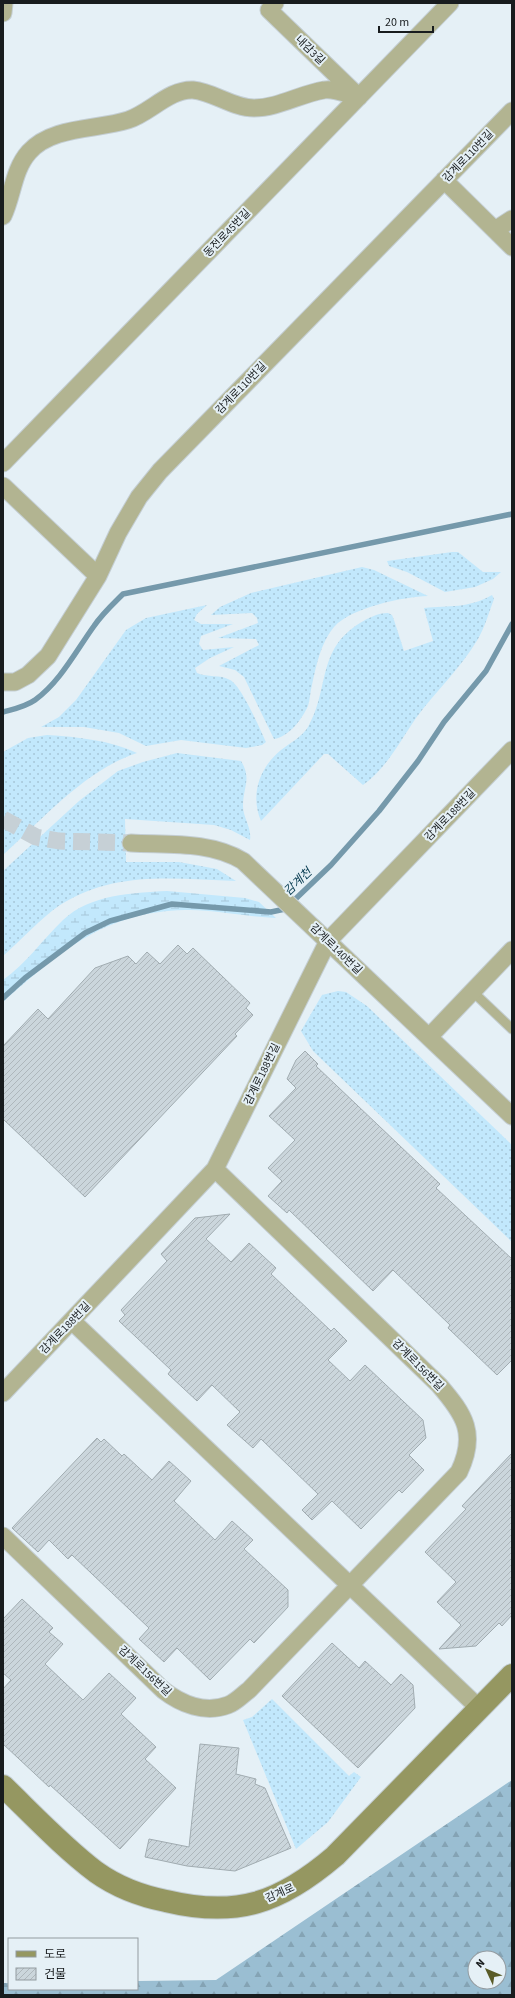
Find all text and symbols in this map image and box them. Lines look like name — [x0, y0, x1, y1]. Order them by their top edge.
scale bar — [379, 8, 433, 34]
text: 20 m — [385, 14, 409, 31]
street label: 내감3길 — [292, 32, 328, 68]
street label: 감계로110번길 — [439, 127, 497, 185]
street label: 동전로45번길 — [200, 206, 254, 260]
street label: 감계로110번길 — [212, 359, 270, 417]
street label: 감계로188번길 — [421, 786, 479, 844]
water label: 감계천 — [280, 863, 317, 900]
street label: 감계로140번길 — [307, 920, 365, 978]
street label: 감계로188번길 — [241, 1041, 283, 1107]
street label: 감계로188번길 — [36, 1299, 94, 1357]
street label: 감계로156번길 — [389, 1336, 447, 1394]
street label: 감계로156번길 — [115, 1643, 175, 1699]
street label: 감계로 — [263, 1880, 297, 1906]
legend — [8, 1938, 138, 1990]
text: 도로 — [44, 1946, 66, 1963]
north arrow — [467, 1950, 507, 1990]
text: N — [472, 1956, 488, 1971]
text: 건물 — [44, 1966, 66, 1983]

